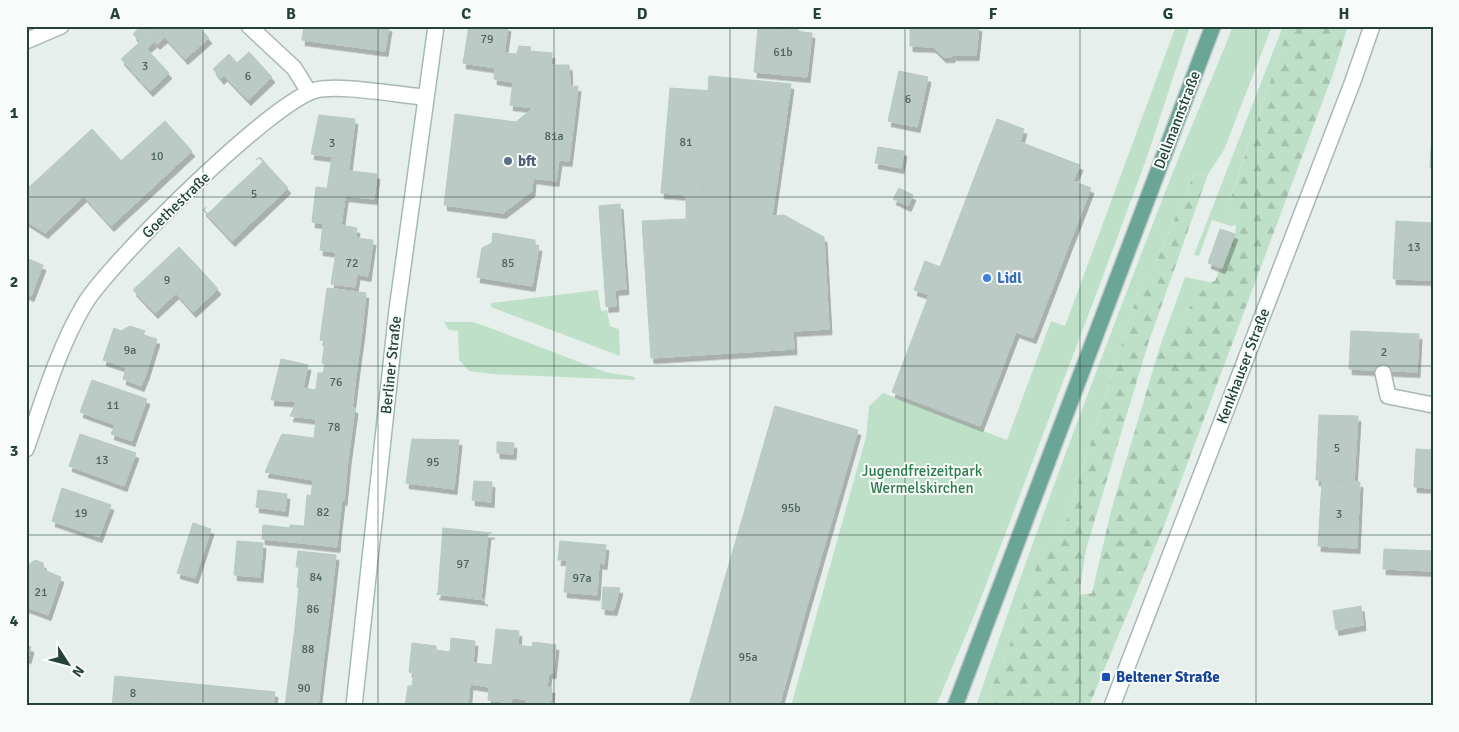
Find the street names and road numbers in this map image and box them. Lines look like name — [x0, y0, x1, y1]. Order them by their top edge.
street label: Dellmannstraße — [1150, 68, 1204, 172]
street label: Goethestraße — [138, 168, 214, 242]
street label: Kenkhauser Straße — [1213, 306, 1273, 426]
street label: Berliner Straße — [377, 315, 405, 415]

